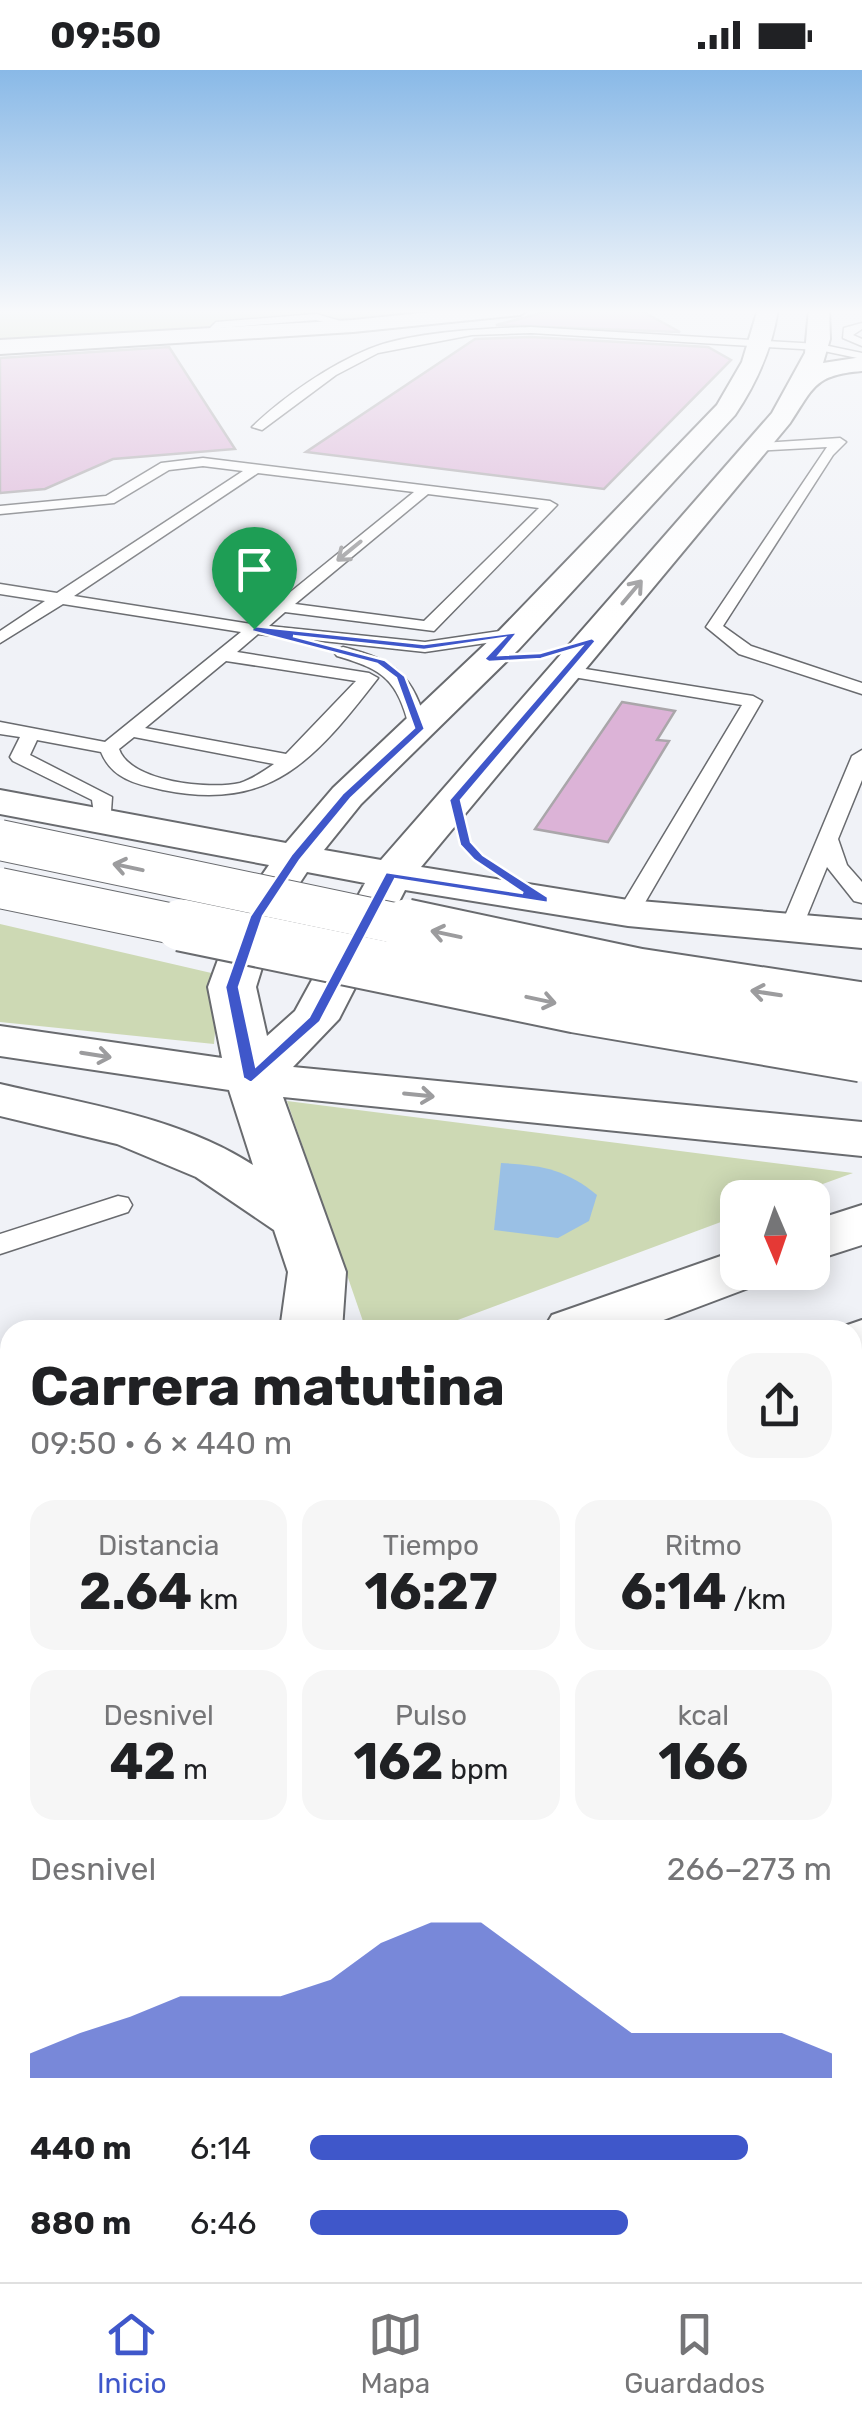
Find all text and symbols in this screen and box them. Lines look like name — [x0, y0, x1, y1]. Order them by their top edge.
text: 09:50 — [50, 12, 162, 58]
pin — [212, 527, 297, 630]
one-way arrow — [337, 540, 363, 562]
icon: arrive — [227, 542, 282, 597]
one-way arrow — [621, 579, 643, 605]
one-way arrow — [113, 857, 145, 875]
one-way arrow — [431, 923, 463, 942]
one-way arrow — [750, 983, 782, 1002]
one-way arrow — [524, 992, 556, 1011]
one-way arrow — [80, 1047, 112, 1065]
one-way arrow — [402, 1086, 434, 1105]
north arrow — [720, 1180, 830, 1290]
map controls — [720, 1180, 830, 1290]
button: share — [727, 1353, 832, 1458]
text: Carrera matutina — [30, 1354, 505, 1419]
text: 09:50 · 6 × 440 m — [30, 1424, 292, 1462]
text: Distancia — [98, 1529, 219, 1562]
text: Tiempo — [383, 1529, 479, 1562]
text: Ritmo — [665, 1529, 742, 1562]
text: 2.64 — [79, 1562, 192, 1622]
text: 16:27 — [364, 1562, 498, 1622]
text: 6:14 — [620, 1562, 727, 1622]
text: km — [192, 1583, 238, 1616]
text: /km — [727, 1583, 786, 1616]
text: Desnivel — [103, 1699, 214, 1732]
text: Pulso — [395, 1699, 467, 1732]
text: kcal — [678, 1699, 729, 1732]
text: 42 — [109, 1732, 176, 1792]
text: 162 — [353, 1732, 443, 1792]
text: 166 — [658, 1732, 748, 1792]
text: m — [176, 1753, 208, 1786]
text: bpm — [443, 1753, 509, 1786]
text: Desnivel — [30, 1850, 156, 1888]
text: 266–273 m — [667, 1850, 832, 1888]
text: 440 m — [30, 2129, 132, 2167]
text: 6:14 — [190, 2129, 251, 2167]
text: 880 m — [30, 2204, 131, 2242]
text: 6:46 — [190, 2204, 257, 2242]
tab: Inicio — [97, 2307, 167, 2400]
tab: Mapa — [360, 2307, 430, 2400]
tab: Guardados — [624, 2307, 765, 2400]

